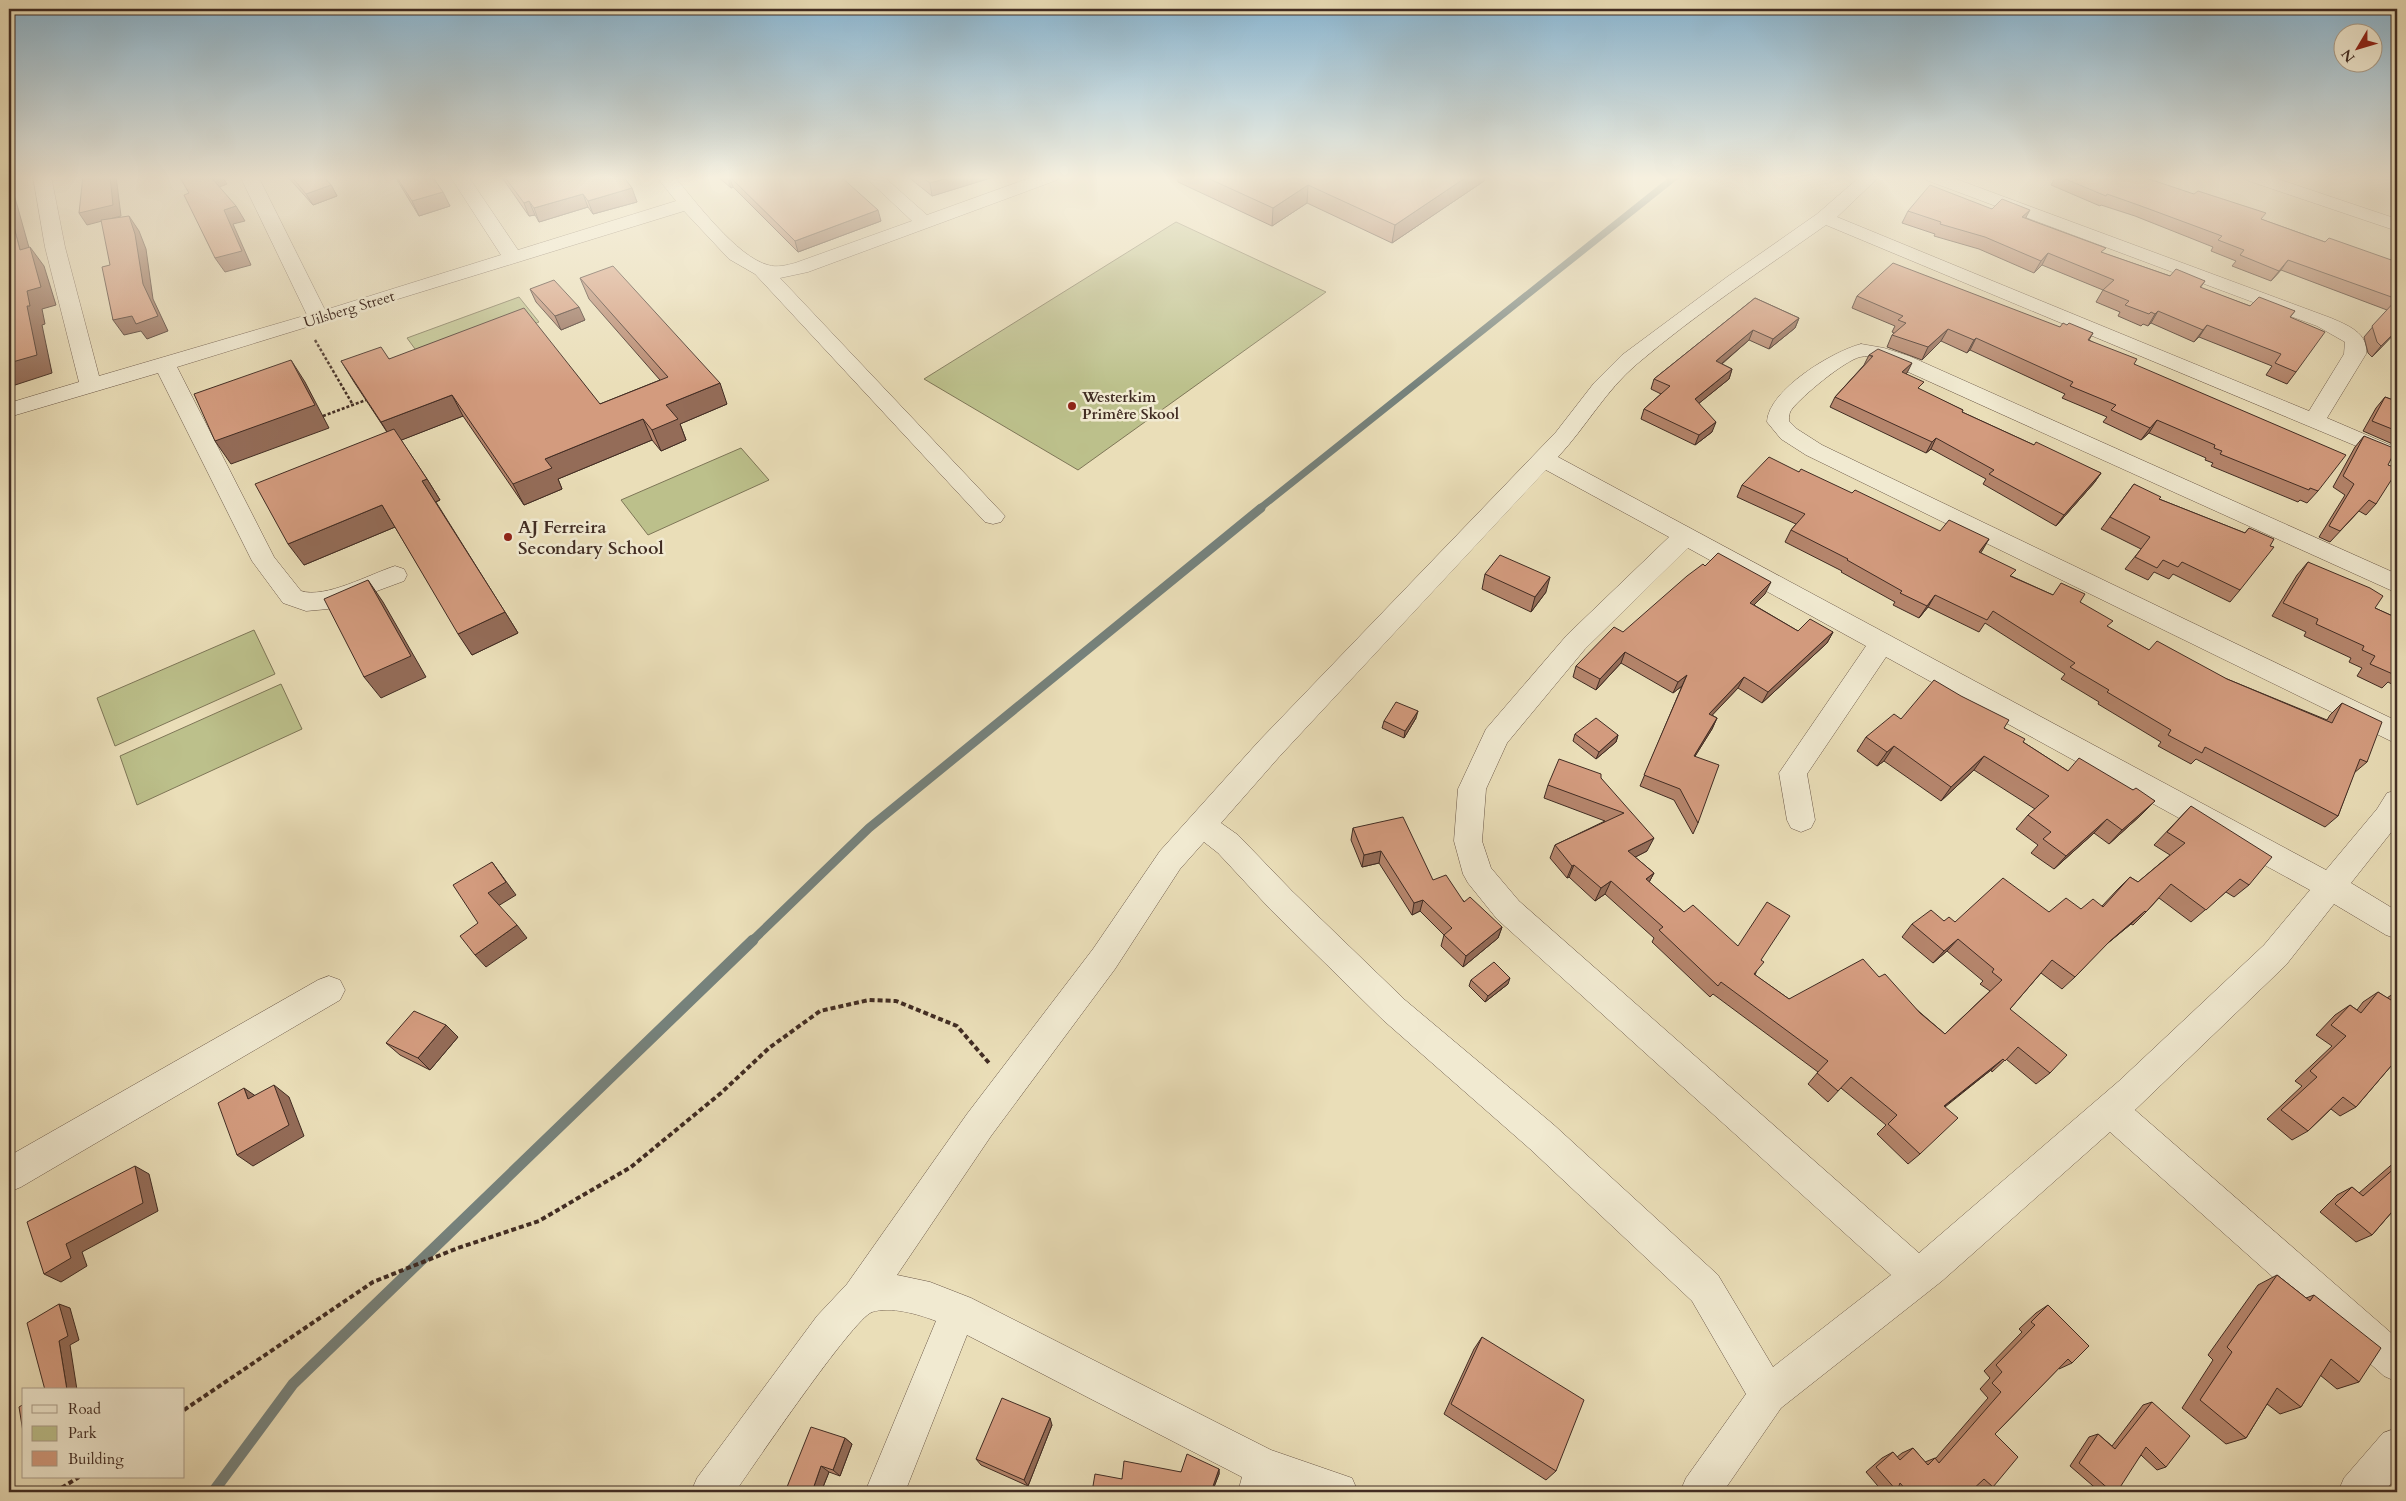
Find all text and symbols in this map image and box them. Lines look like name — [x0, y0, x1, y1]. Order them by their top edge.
north arrow — [2334, 22, 2384, 72]
text: N — [2337, 45, 2359, 66]
street label: Uilsberg Street — [301, 286, 397, 332]
place label: Westerkim Primêre Skool — [1081, 387, 1180, 424]
marker: Westerkim Primêre Skool — [1066, 400, 1078, 412]
place label: AJ Ferreira Secondary School — [518, 515, 664, 561]
marker: AJ Ferreira Secondary School — [502, 531, 514, 543]
legend — [22, 1388, 185, 1478]
text: Road — [68, 1399, 101, 1419]
text: Park — [68, 1423, 97, 1443]
text: Building — [68, 1449, 124, 1469]

